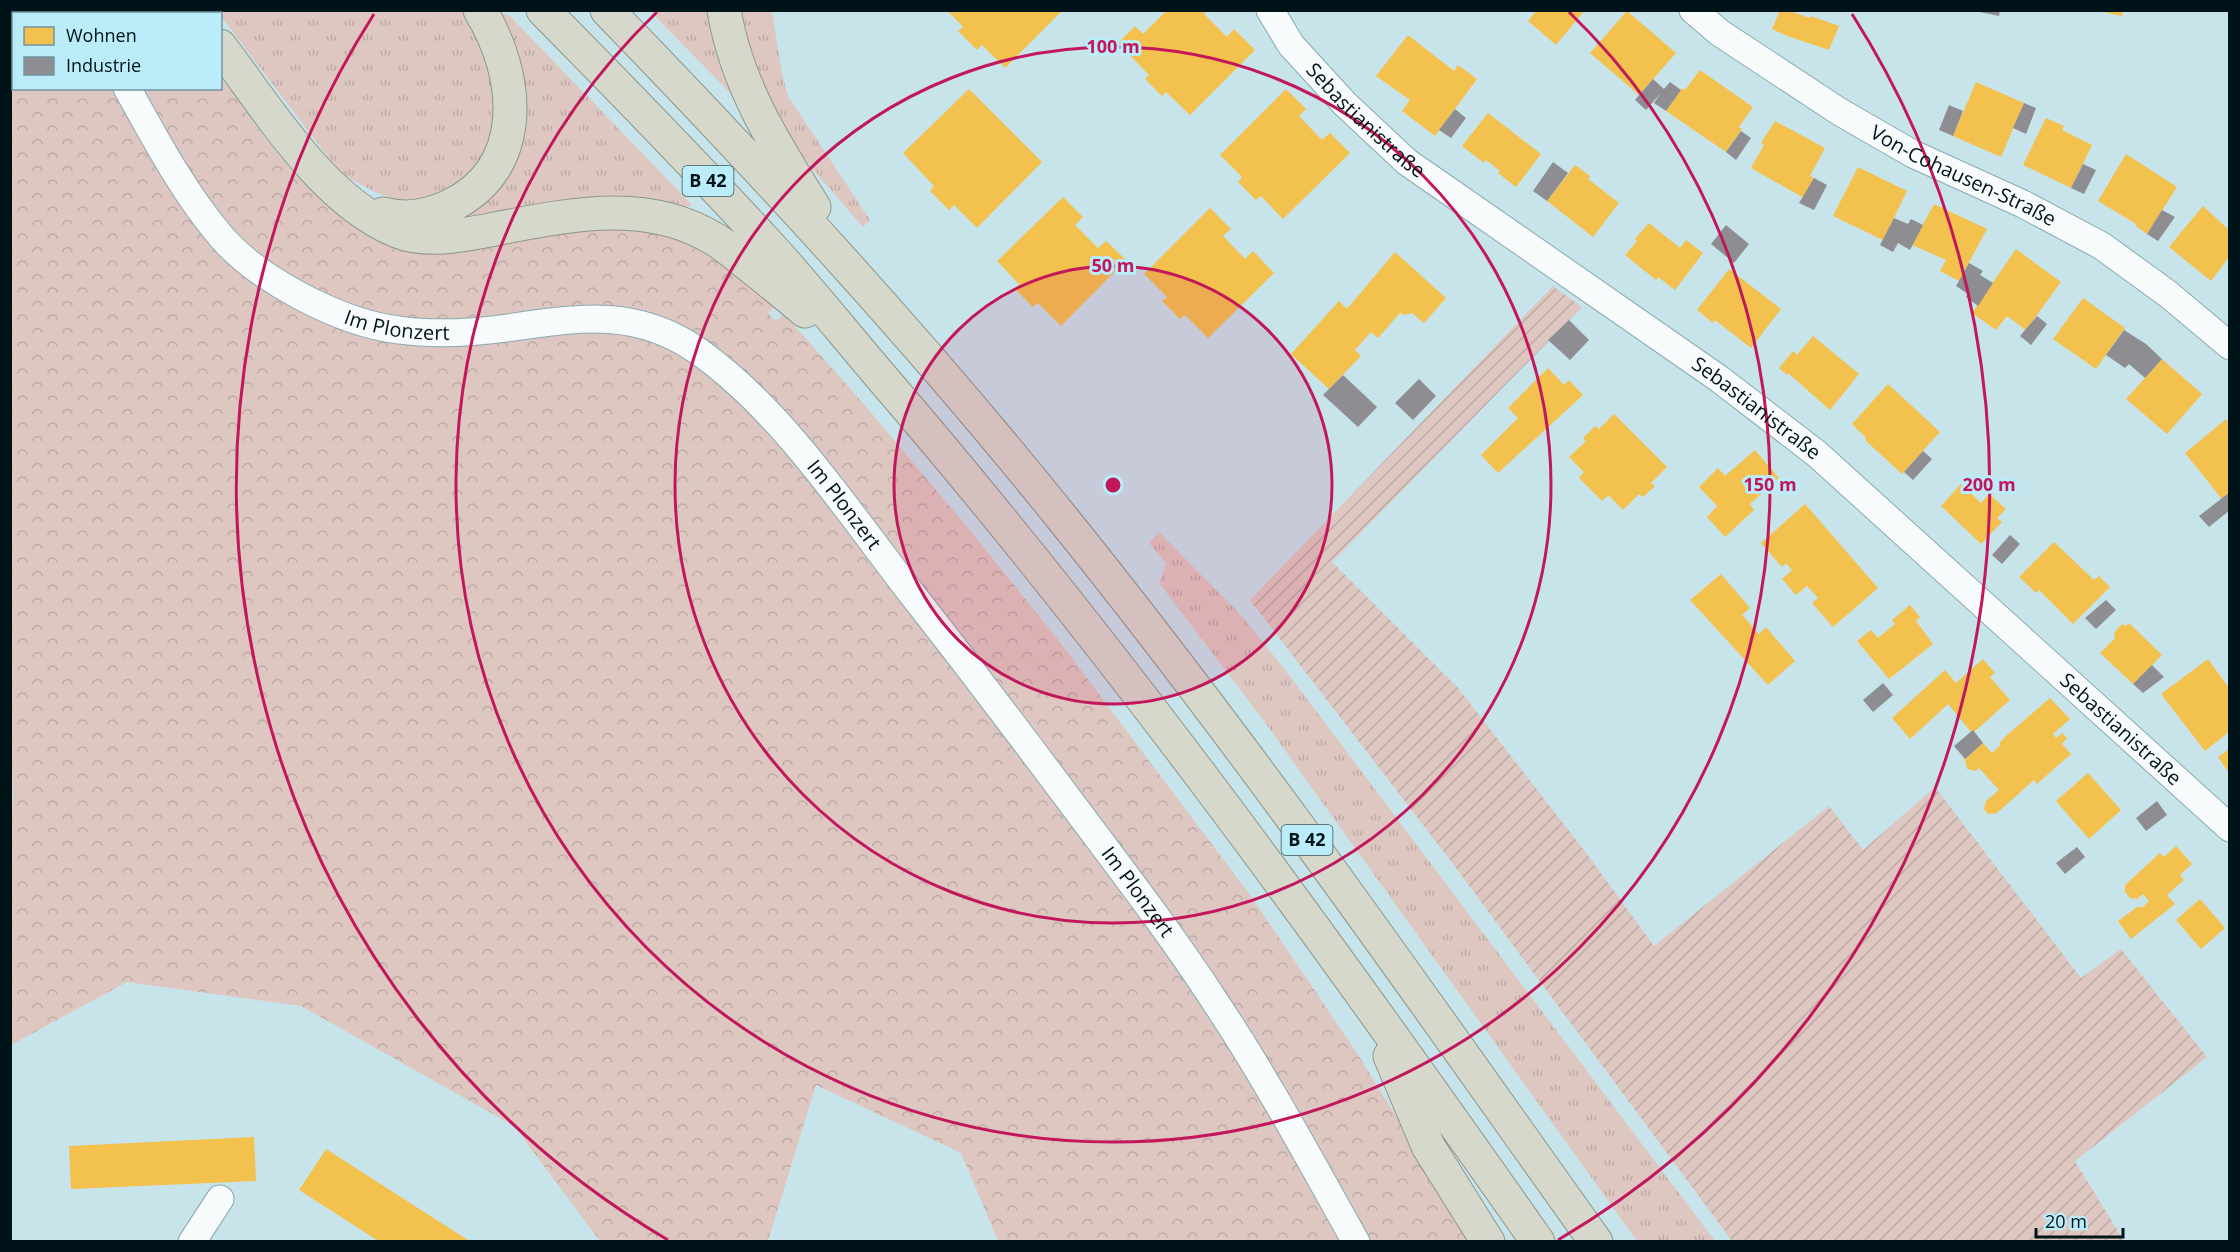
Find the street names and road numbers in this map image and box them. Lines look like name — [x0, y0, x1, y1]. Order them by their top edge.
street label: Sebastianistraße — [1301, 57, 1431, 184]
street label: Von-Cohausen-Straße — [1866, 118, 2061, 232]
road number: B 42 — [682, 166, 734, 196]
street label: Im Plonzert — [341, 303, 450, 346]
street label: Sebastianistraße — [1687, 350, 1827, 465]
street label: Im Plonzert — [801, 454, 888, 555]
street label: Sebastianistraße — [2054, 667, 2188, 791]
road number: B 42 — [1282, 825, 1332, 855]
street label: Im Plonzert — [1096, 841, 1181, 942]

